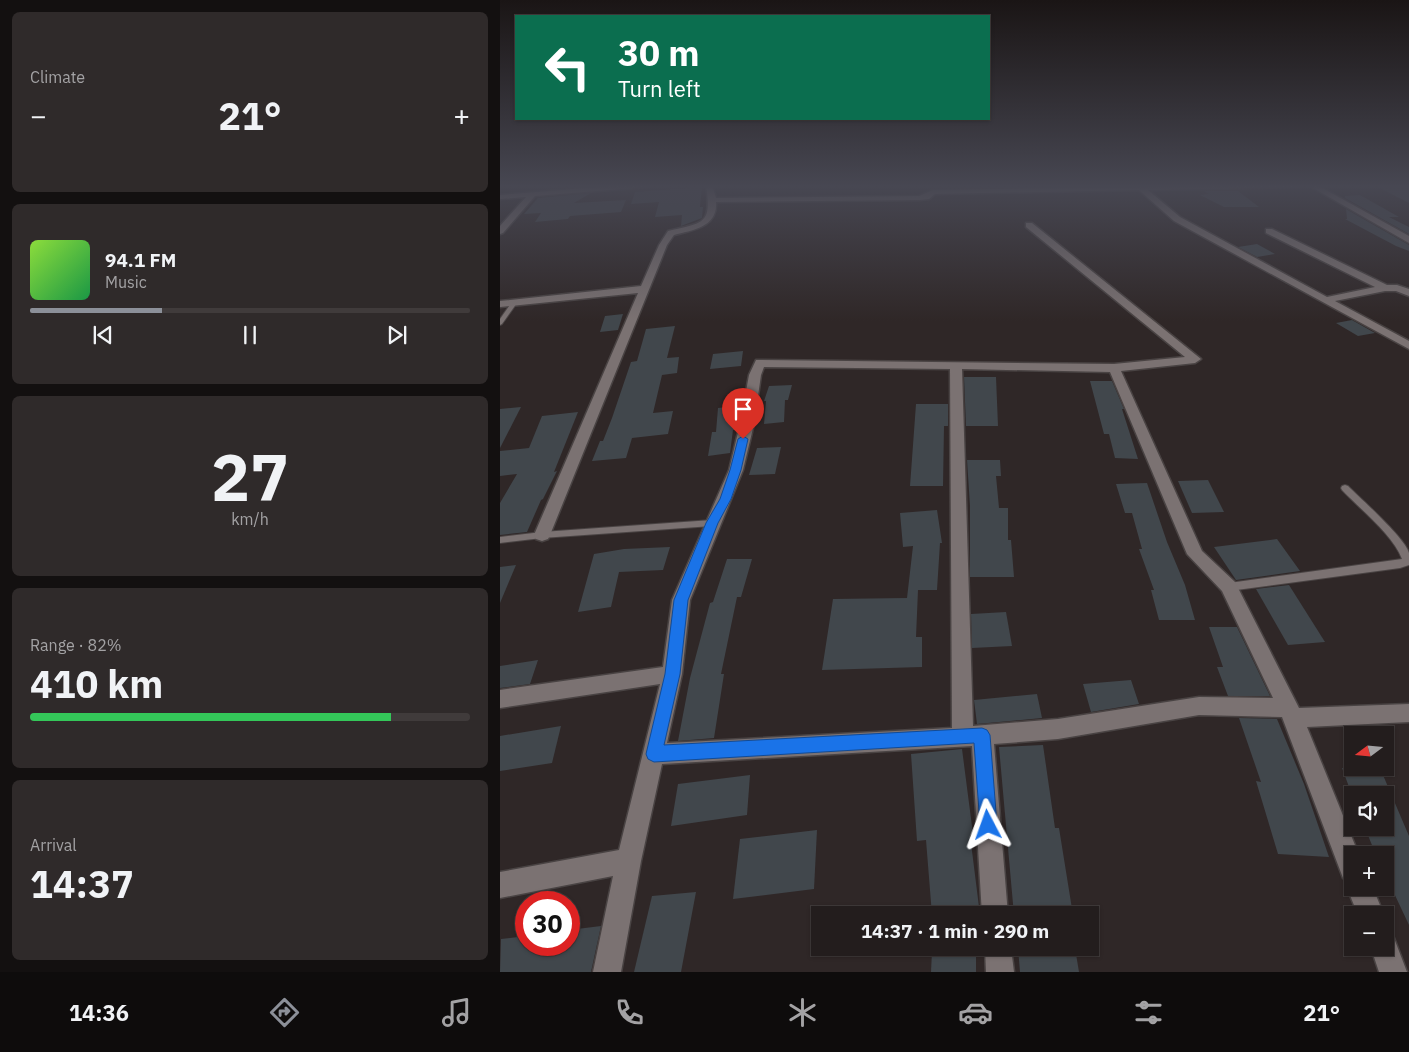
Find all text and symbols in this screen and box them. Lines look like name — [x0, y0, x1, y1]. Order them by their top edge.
text: 30 m — [618, 30, 700, 76]
icon: left — [535, 35, 600, 100]
text: Climate — [30, 67, 85, 87]
text: Turn left — [618, 74, 701, 103]
text: 21° — [218, 91, 282, 140]
text: − — [30, 97, 47, 134]
text: + — [453, 97, 470, 134]
text: 94.1 FM — [105, 248, 176, 272]
text: Music — [105, 272, 147, 292]
icon: previous — [89, 321, 117, 349]
icon: pause — [236, 321, 264, 349]
icon: next — [383, 321, 411, 349]
pin — [722, 388, 764, 439]
icon: arrive — [729, 395, 757, 423]
text: 27 — [211, 434, 289, 519]
text: km/h — [231, 509, 269, 529]
text: Range · 82% — [30, 635, 122, 655]
text: 410 km — [30, 659, 163, 708]
north arrow — [1344, 726, 1394, 776]
map controls — [1344, 726, 1394, 956]
button: sound — [1344, 786, 1394, 836]
position arrow — [961, 798, 1013, 850]
text: Arrival — [30, 835, 77, 855]
button: + — [1344, 846, 1394, 896]
text: 14:37 — [30, 859, 134, 908]
speed limit sign: 30 — [515, 891, 580, 956]
button: − — [1344, 906, 1394, 956]
text: 14:37 · 1 min · 290 m — [861, 919, 1049, 943]
icon: directions — [267, 995, 302, 1030]
icon: music — [439, 995, 474, 1030]
icon: phone — [612, 995, 647, 1030]
icon: climate — [785, 995, 820, 1030]
icon: car — [958, 995, 993, 1030]
icon: filters — [1131, 995, 1166, 1030]
text: 14:36 — [69, 998, 129, 1027]
text: 21° — [1303, 998, 1340, 1027]

